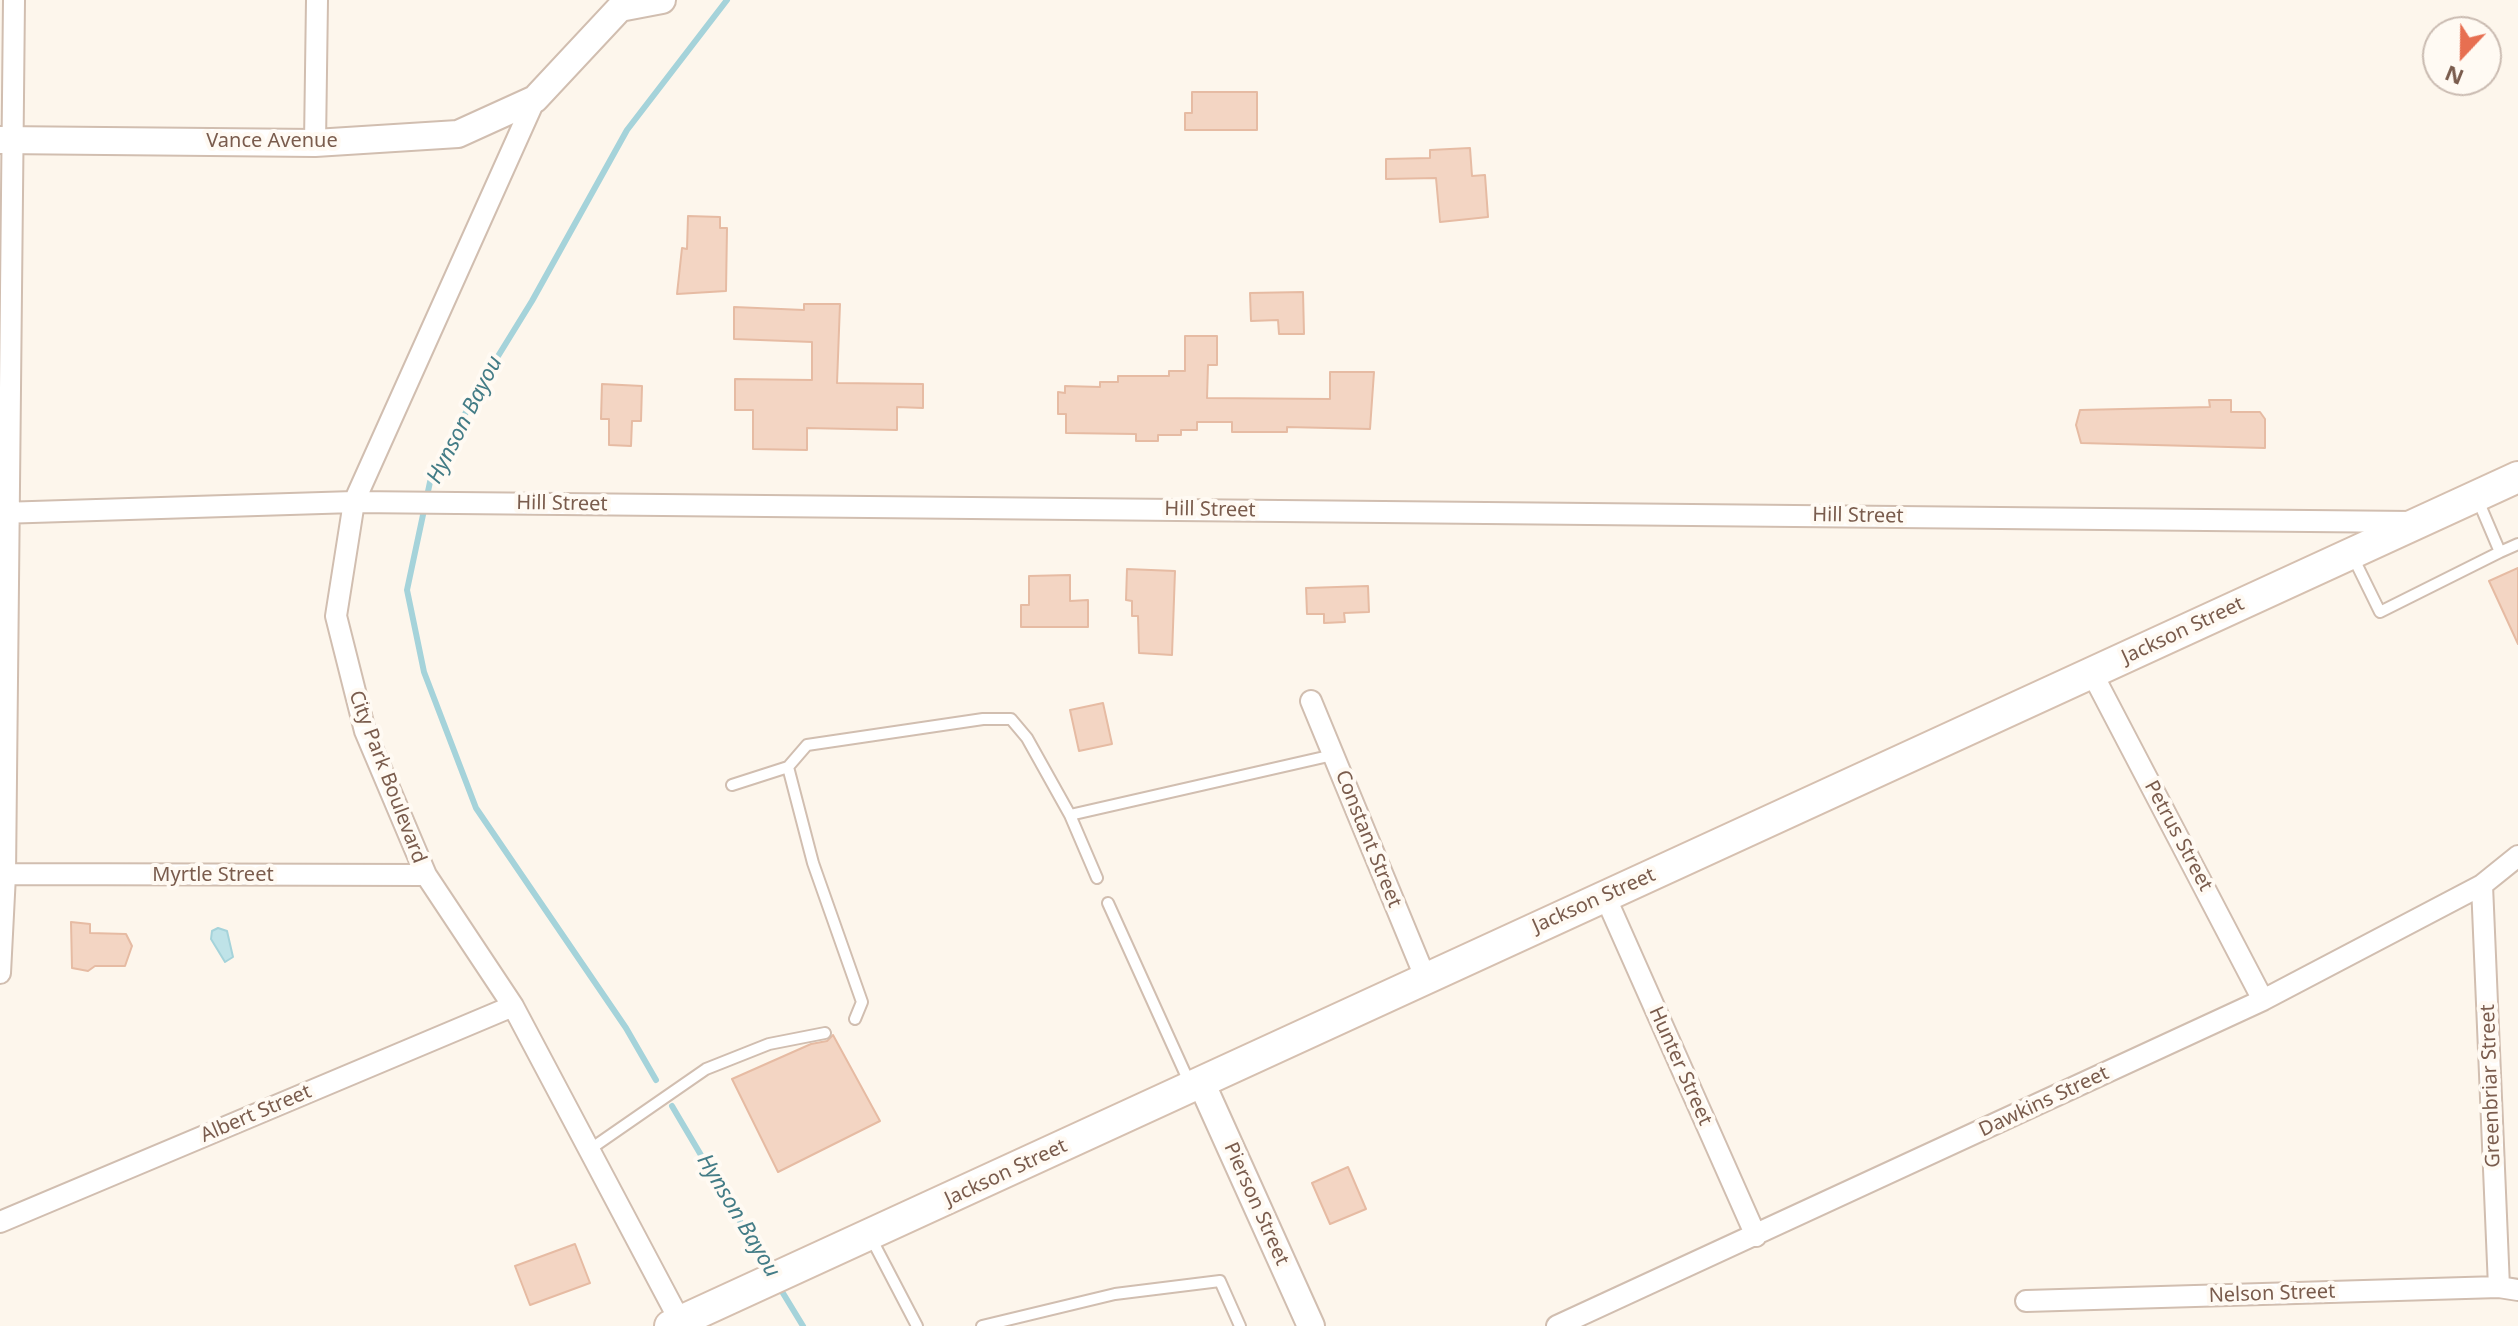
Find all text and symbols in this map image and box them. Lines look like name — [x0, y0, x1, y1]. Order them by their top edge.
north arrow — [2422, 16, 2502, 96]
text: N — [2440, 59, 2468, 94]
street label: Vance Avenue — [206, 129, 338, 153]
water label: Hynson Bayou — [422, 352, 508, 488]
street label: Hill Street — [516, 491, 608, 517]
street label: Hill Street — [1164, 497, 1256, 523]
street label: Hill Street — [1812, 503, 1904, 529]
street label: Jackson Street — [2118, 592, 2248, 670]
street label: City Park Boulevard — [343, 687, 431, 867]
street label: Constant Street — [1330, 767, 1406, 911]
street label: Petrus Street — [2139, 777, 2217, 895]
street label: Myrtle Street — [152, 863, 274, 887]
street label: Jackson Street — [1529, 863, 1659, 939]
street label: Hunter Street — [1643, 1003, 1717, 1129]
street label: Greenbriar Street — [2476, 1004, 2506, 1168]
street label: Dawkins Street — [1975, 1061, 2113, 1143]
street label: Albert Street — [197, 1080, 315, 1148]
street label: Jackson Street — [941, 1134, 1071, 1212]
street label: Pierson Street — [1218, 1139, 1294, 1269]
water label: Hynson Bayou — [691, 1149, 785, 1283]
street label: Nelson Street — [2208, 1280, 2336, 1308]

